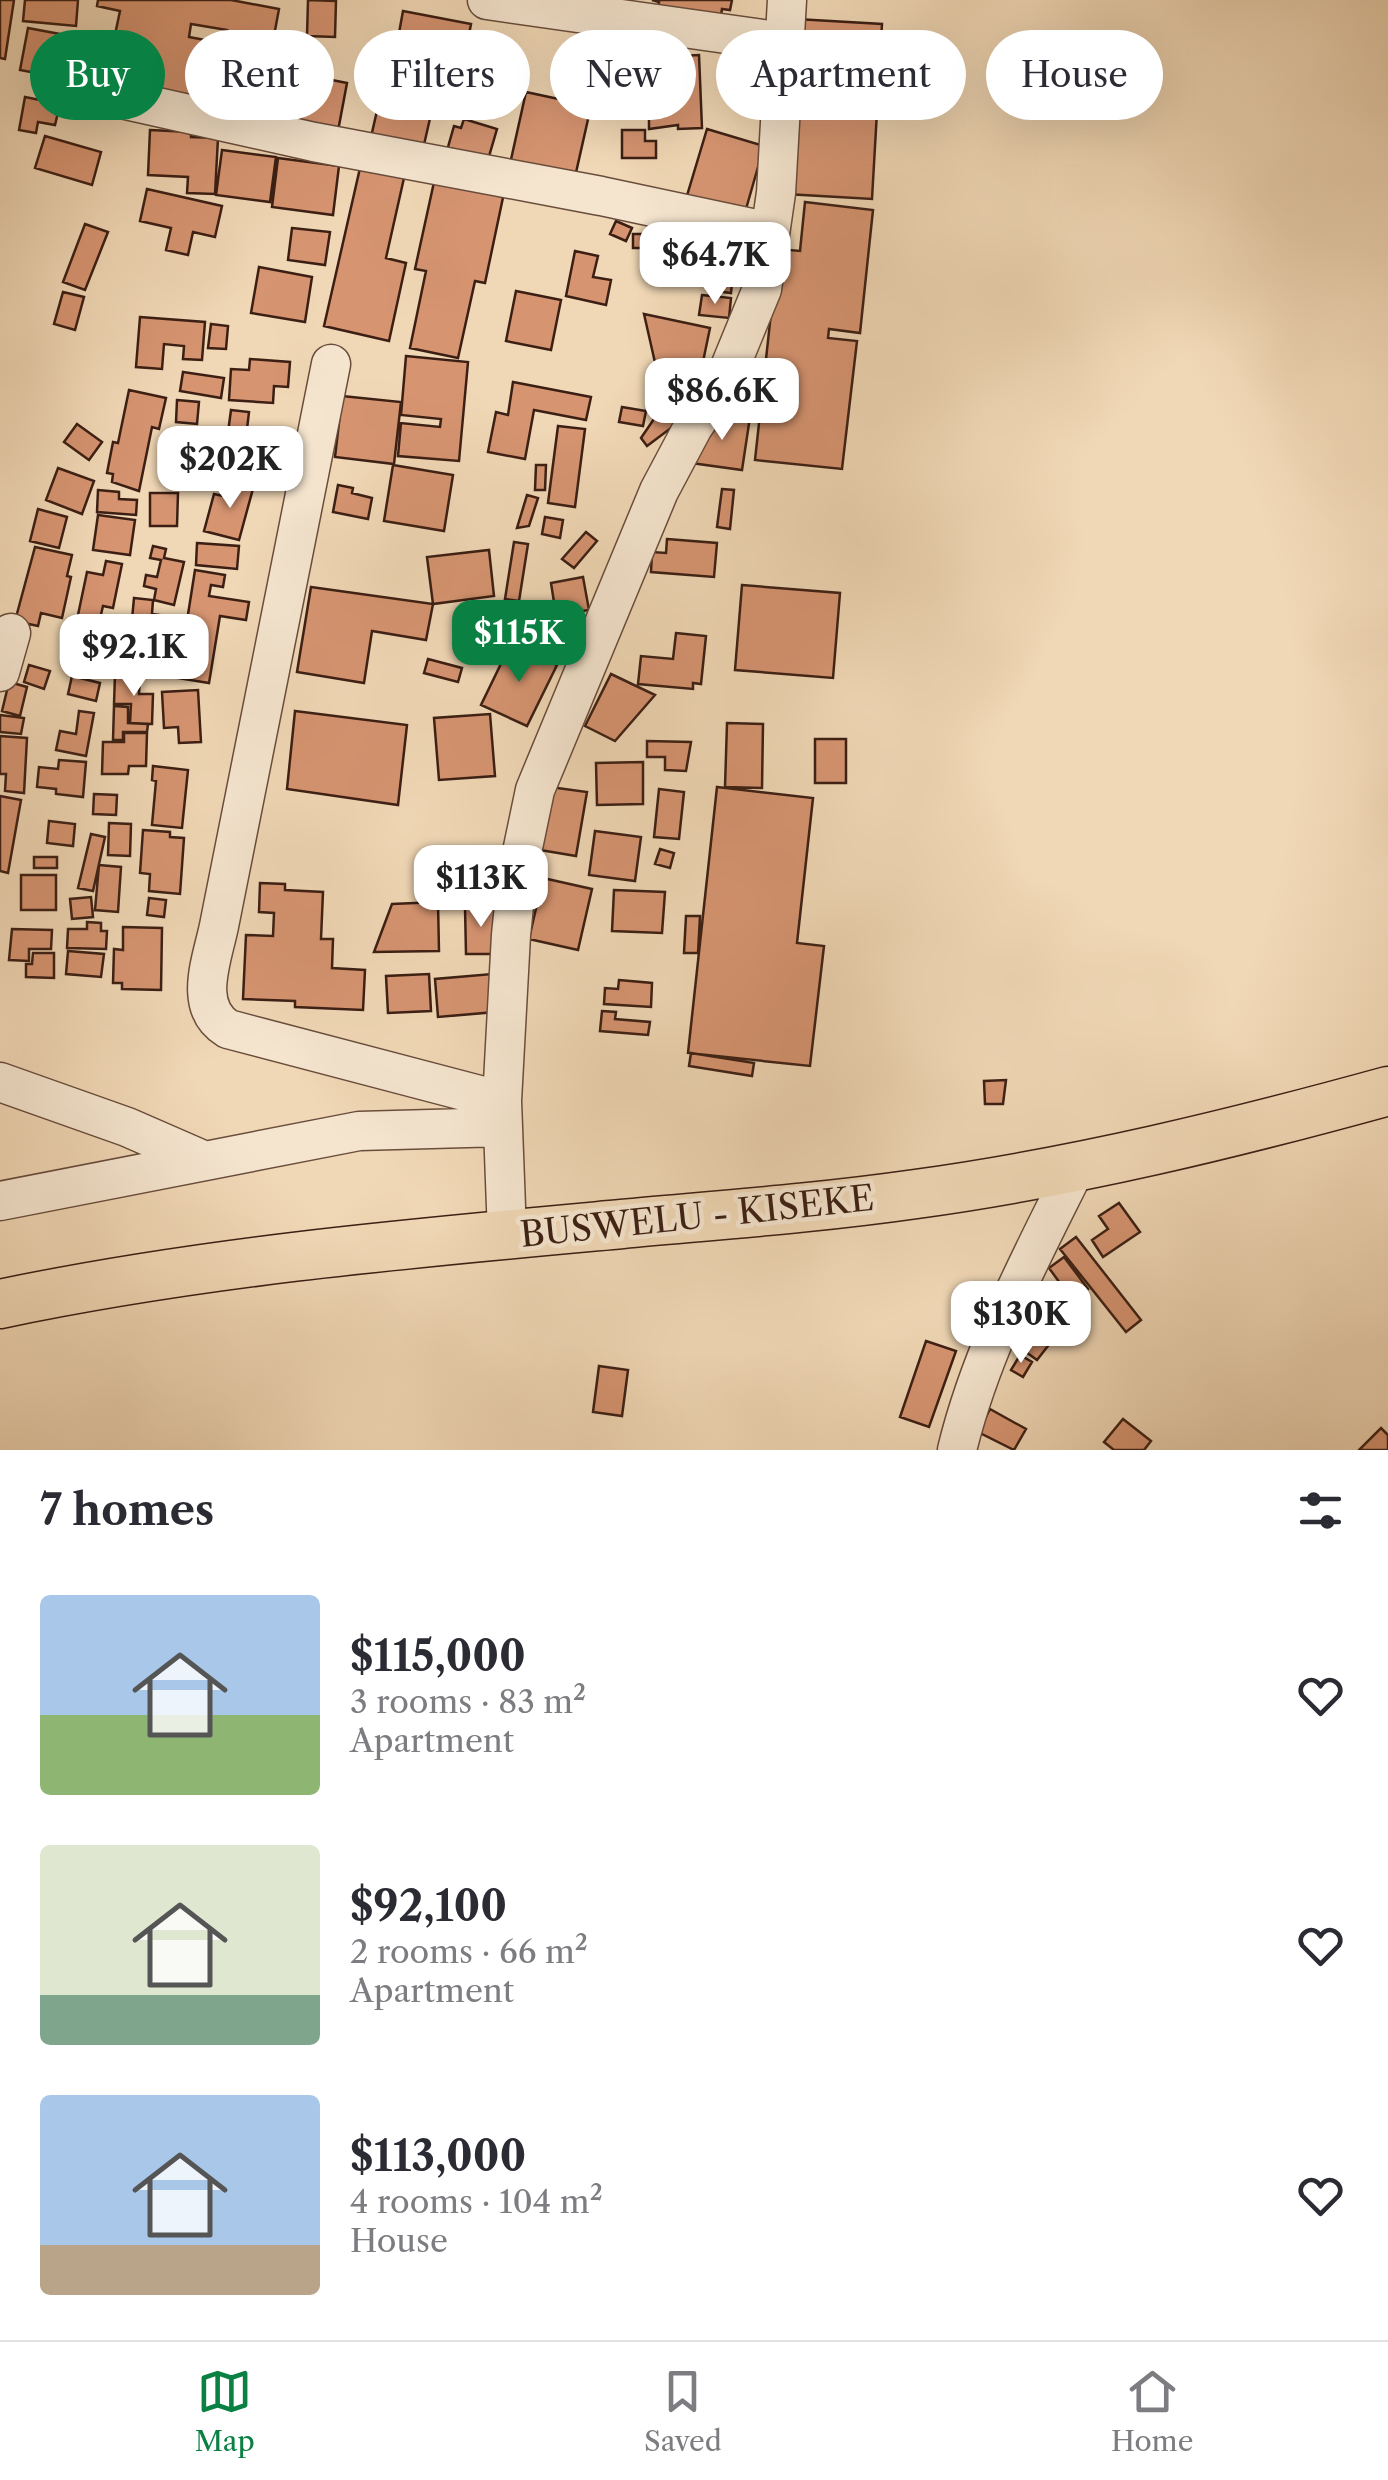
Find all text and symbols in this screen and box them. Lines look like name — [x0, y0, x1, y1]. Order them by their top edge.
chip: Buy — [30, 30, 165, 120]
chip: Rent — [185, 30, 334, 120]
chip: Filters — [354, 30, 530, 120]
chip: New — [550, 30, 696, 120]
chip: Apartment — [716, 30, 966, 120]
chip: House — [986, 30, 1163, 120]
pin: $64.7K — [634, 222, 796, 307]
text: $64.7K — [662, 235, 768, 274]
pin: $86.6K — [641, 358, 803, 443]
text: $86.6K — [667, 371, 777, 410]
pin: $202K — [160, 426, 300, 511]
text: $202K — [179, 439, 281, 478]
pin: $115K — [449, 600, 589, 685]
text: $115K — [474, 613, 564, 652]
pin: $92.1K — [53, 614, 215, 699]
text: $92.1K — [82, 627, 186, 666]
pin: $113K — [411, 845, 551, 930]
text: $113K — [436, 858, 526, 897]
street label: BUSWELU - KISEKE — [518, 1176, 876, 1256]
pin: $130K — [951, 1281, 1091, 1366]
text: $130K — [973, 1294, 1069, 1333]
icon: filters — [1293, 1483, 1348, 1538]
text: 7 homes — [40, 1484, 214, 1536]
text: $115,000 — [350, 1630, 526, 1682]
icon: home — [120, 1635, 240, 1755]
icon: heart — [1293, 1668, 1348, 1723]
text: 3 rooms · 83 m² — [350, 1682, 586, 1721]
text: Apartment — [350, 1721, 514, 1760]
text: $92,100 — [350, 1880, 507, 1932]
icon: home — [120, 1885, 240, 2005]
icon: heart — [1293, 1918, 1348, 1973]
text: 2 rooms · 66 m² — [350, 1932, 588, 1971]
text: Apartment — [350, 1971, 514, 2010]
text: $113,000 — [350, 2130, 526, 2182]
icon: home — [120, 2135, 240, 2255]
icon: heart — [1293, 2168, 1348, 2223]
text: 4 rooms · 104 m² — [350, 2182, 603, 2221]
text: House — [350, 2221, 448, 2260]
tab: Map — [195, 2364, 255, 2458]
tab: Saved — [644, 2364, 722, 2458]
tab: Home — [1111, 2364, 1193, 2458]

